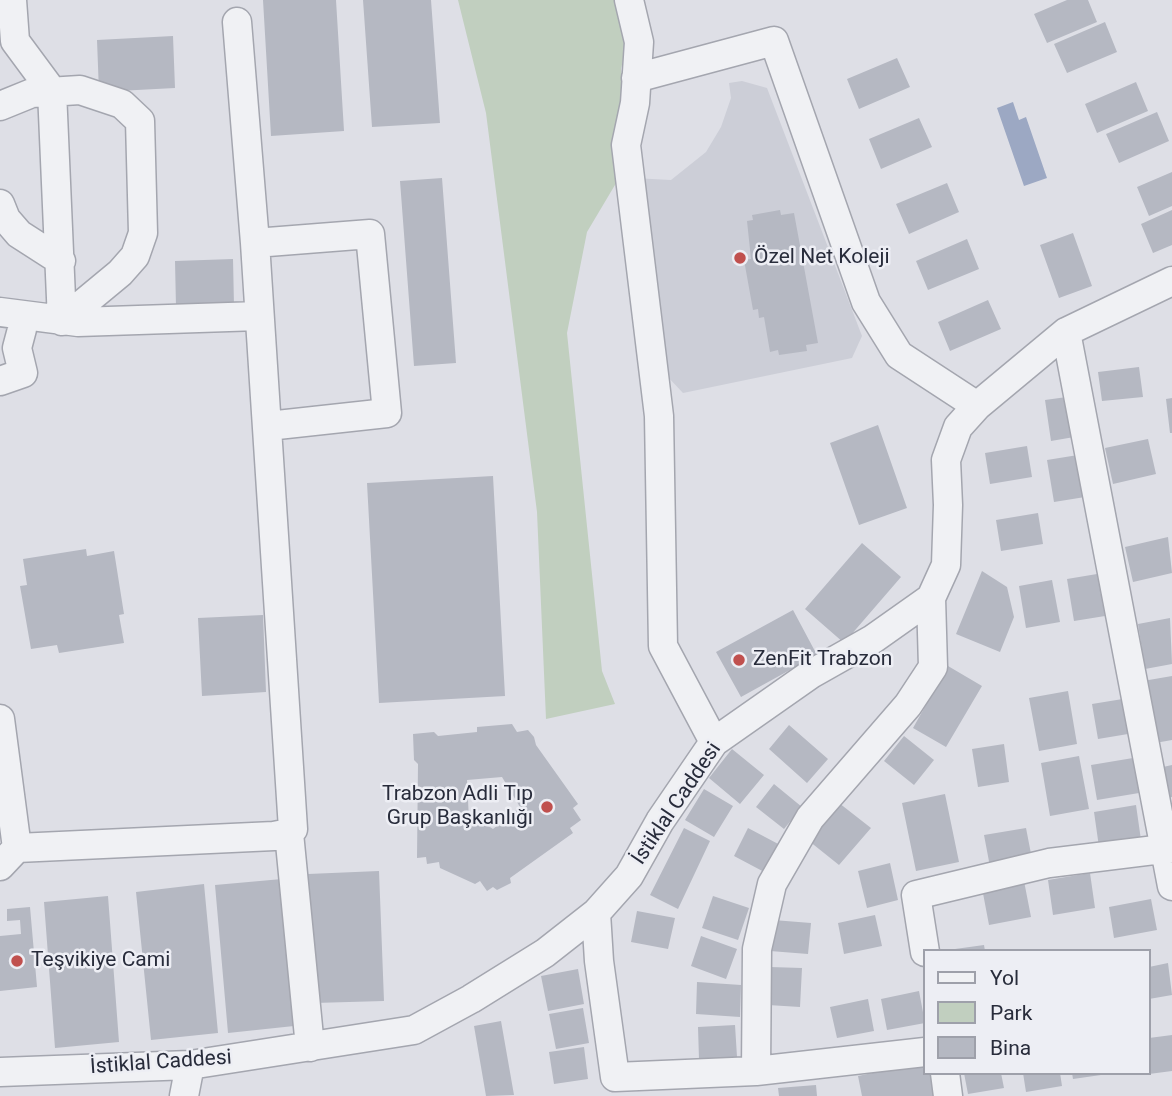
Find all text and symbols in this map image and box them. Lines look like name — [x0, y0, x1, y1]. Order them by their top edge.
place label: Özel Net Koleji — [754, 245, 890, 271]
marker: Özel Net Koleji — [732, 250, 748, 266]
place label: ZenFit Trabzon — [753, 647, 892, 673]
marker: ZenFit Trabzon — [731, 652, 747, 668]
street label: İstiklal Caddesi — [627, 738, 727, 870]
place label: Trabzon Adli Tıp Grup Başkanlığı — [382, 782, 533, 832]
marker: Trabzon Adli Tıp Grup Başkanlığı — [539, 799, 555, 815]
place label: Teşvikiye Cami — [31, 948, 170, 974]
legend — [923, 949, 1151, 1075]
marker: Teşvikiye Cami — [9, 953, 25, 969]
text: Yol — [990, 966, 1019, 990]
text: Park — [990, 1001, 1032, 1025]
text: Bina — [990, 1036, 1031, 1060]
street label: İstiklal Caddesi — [89, 1045, 233, 1081]

